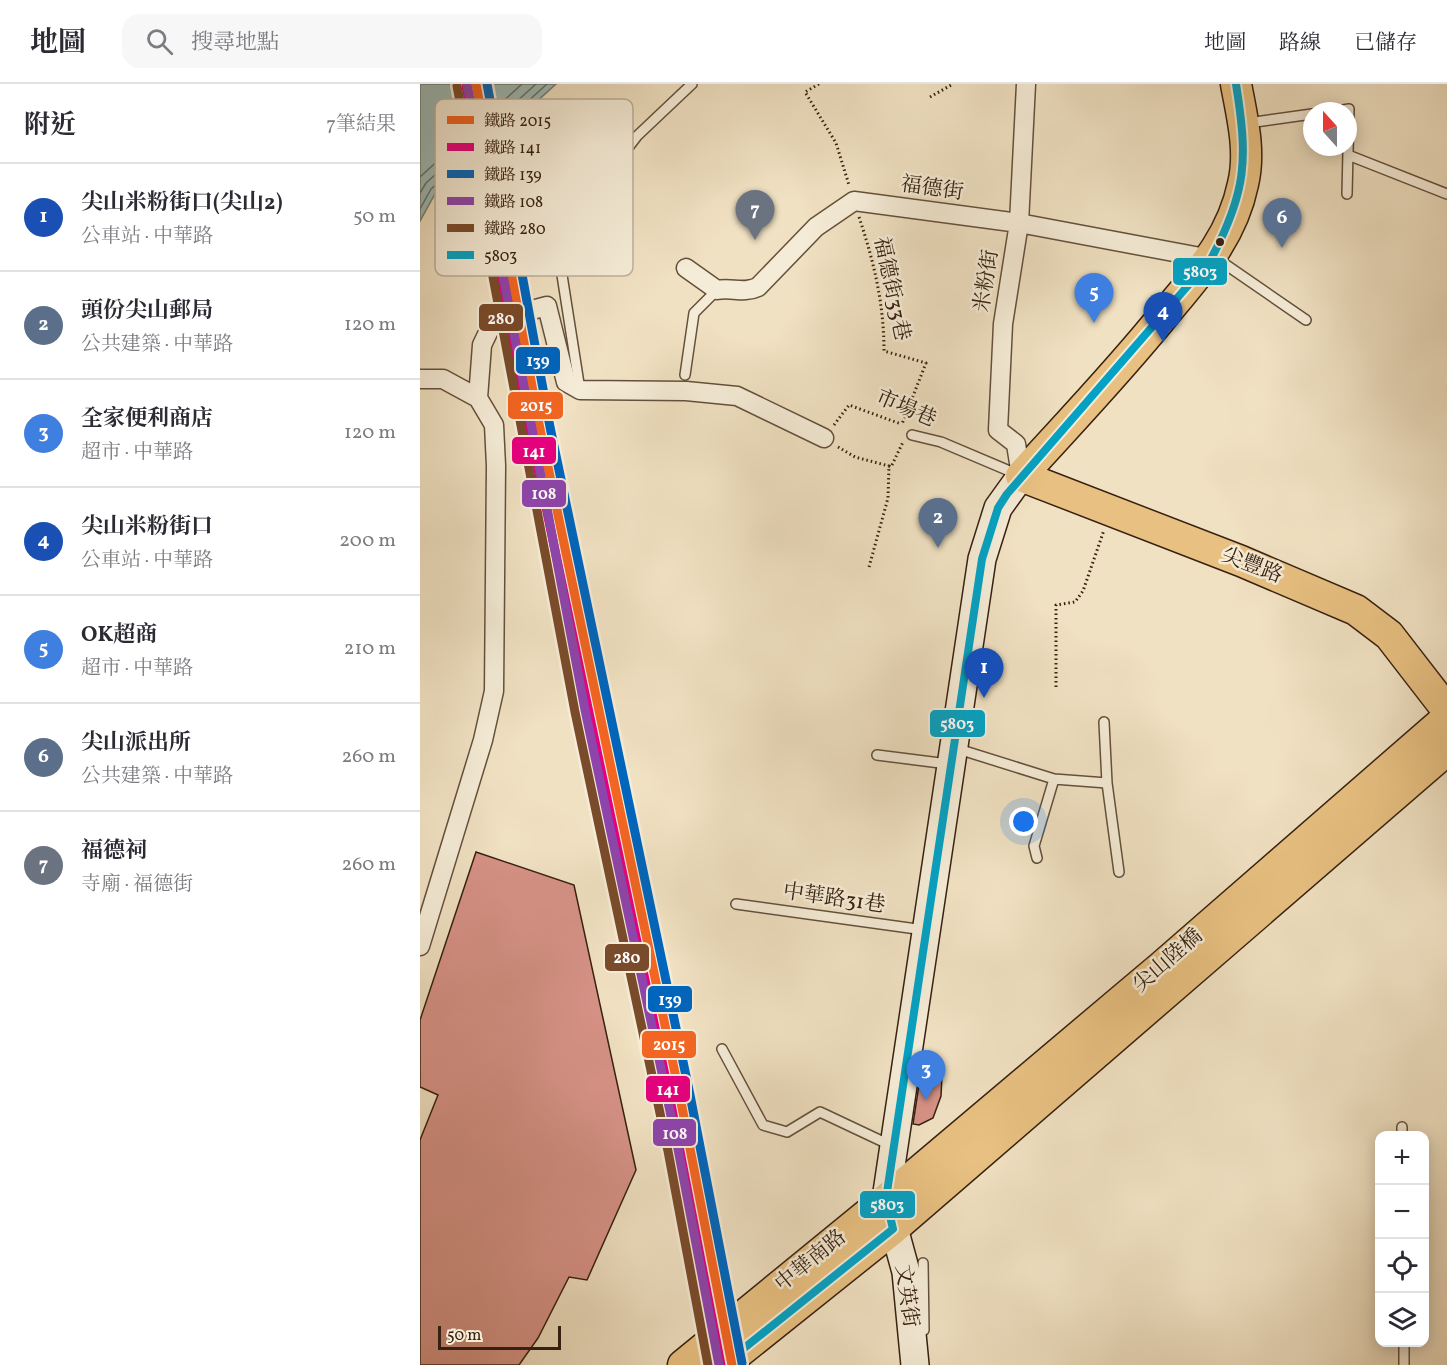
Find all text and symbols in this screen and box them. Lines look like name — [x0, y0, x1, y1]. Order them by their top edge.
search box — [122, 14, 542, 68]
text: 地圖 — [30, 24, 86, 63]
icon: search — [143, 25, 176, 58]
text: 搜尋地點 — [191, 28, 279, 59]
text: 地圖 — [1204, 29, 1246, 58]
text: 路線 — [1279, 29, 1321, 58]
text: 已儲存 — [1354, 29, 1417, 58]
legend — [435, 99, 633, 276]
north arrow — [1303, 102, 1357, 156]
text: 附近 — [24, 108, 76, 144]
text: 7筆結果 — [326, 111, 396, 139]
text: 鐵路 2015 — [484, 111, 551, 133]
text: 鐵路 141 — [484, 138, 541, 160]
text: 鐵路 139 — [484, 165, 542, 187]
street label: 福德街 — [899, 170, 965, 208]
text: 尖山米粉街口(尖山2) — [81, 188, 283, 219]
pin: 7 — [736, 190, 774, 240]
text: 鐵路 108 — [484, 192, 543, 214]
pin: 6 — [1262, 198, 1302, 248]
text: 1 — [39, 203, 48, 231]
text: 50 m — [353, 203, 396, 231]
text: 鐵路 280 — [484, 219, 546, 241]
text: 公車站 · 中華路 — [81, 223, 213, 251]
street label: 福德街33巷 — [866, 234, 916, 344]
unlabelled marker — [1214, 236, 1226, 248]
text: 5803 — [484, 246, 517, 268]
street label: 米粉街 — [968, 248, 1006, 314]
line badge: 5803 — [1172, 257, 1228, 286]
text: 5803 — [1183, 262, 1217, 284]
pin: 5 — [1074, 274, 1114, 323]
pin: 4 — [1144, 292, 1182, 342]
text: 頭份尖山郵局 — [81, 296, 213, 327]
line badge: 280 — [478, 303, 524, 332]
text: 280 — [488, 309, 515, 331]
text: 2 — [38, 311, 49, 339]
text: 120 m — [344, 311, 396, 339]
text: 公共建築 · 中華路 — [81, 331, 233, 359]
line badge: 139 — [515, 346, 561, 375]
text: 139 — [526, 351, 550, 373]
street label: 市場巷 — [871, 383, 941, 435]
line badge: 2015 — [507, 391, 564, 420]
text: 2015 — [520, 396, 552, 418]
text: 全家便利商店 — [81, 404, 213, 435]
text: 3 — [38, 419, 49, 447]
text: 120 m — [344, 419, 396, 447]
line badge: 141 — [511, 436, 557, 465]
text: 超市 · 中華路 — [81, 439, 193, 467]
text: 141 — [523, 442, 545, 464]
line badge: 108 — [521, 479, 567, 508]
text: 108 — [531, 484, 557, 506]
pin: 2 — [918, 498, 958, 548]
text: 尖山米粉街口 — [81, 512, 213, 543]
text: 4 — [37, 527, 50, 555]
text: 200 m — [339, 527, 396, 555]
street label: 尖豐路 — [1217, 541, 1287, 591]
text: 公車站 · 中華路 — [81, 547, 213, 575]
text: OK超商 — [81, 620, 157, 651]
text: 5 — [39, 635, 48, 663]
text: 210 m — [344, 635, 396, 663]
pin: 1 — [964, 648, 1004, 698]
text: 超市 · 中華路 — [81, 655, 193, 683]
line badge: 5803 — [929, 709, 986, 738]
text: 5803 — [940, 714, 974, 736]
text: 尖山派出所 — [81, 728, 191, 759]
text: 6 — [38, 743, 49, 771]
text: 260 m — [341, 743, 396, 771]
text: 公共建築 · 中華路 — [81, 763, 233, 791]
your location — [1009, 807, 1038, 836]
text: 福德祠 — [81, 836, 147, 867]
text: 7 — [39, 851, 48, 879]
text: 260 m — [341, 851, 396, 879]
text: 寺廟 · 福德街 — [81, 871, 193, 899]
street label: 中華路31巷 — [781, 877, 887, 921]
street label: 尖山陸橋 — [1127, 923, 1209, 999]
line badge: 280 — [604, 943, 650, 972]
text: 280 — [614, 948, 641, 970]
line badge: 139 — [647, 985, 693, 1013]
text: 139 — [658, 990, 682, 1012]
line badge: 2015 — [641, 1030, 697, 1059]
text: 2015 — [653, 1035, 685, 1057]
pin: 3 — [906, 1050, 946, 1100]
line badge: 141 — [645, 1075, 691, 1103]
text: 141 — [657, 1080, 679, 1102]
line badge: 108 — [652, 1118, 697, 1147]
text: 108 — [662, 1124, 688, 1146]
map controls — [1375, 1131, 1429, 1347]
button: + — [1375, 1131, 1429, 1185]
button: − — [1375, 1185, 1429, 1239]
line badge: 5803 — [859, 1190, 916, 1219]
text: 5803 — [870, 1195, 904, 1217]
street label: 中華南路 — [769, 1223, 853, 1299]
button: locate — [1375, 1239, 1429, 1293]
street label: 文英街 — [887, 1263, 925, 1329]
button: layers — [1375, 1293, 1429, 1347]
scale bar — [438, 1323, 561, 1350]
text: 50 m — [447, 1325, 481, 1347]

